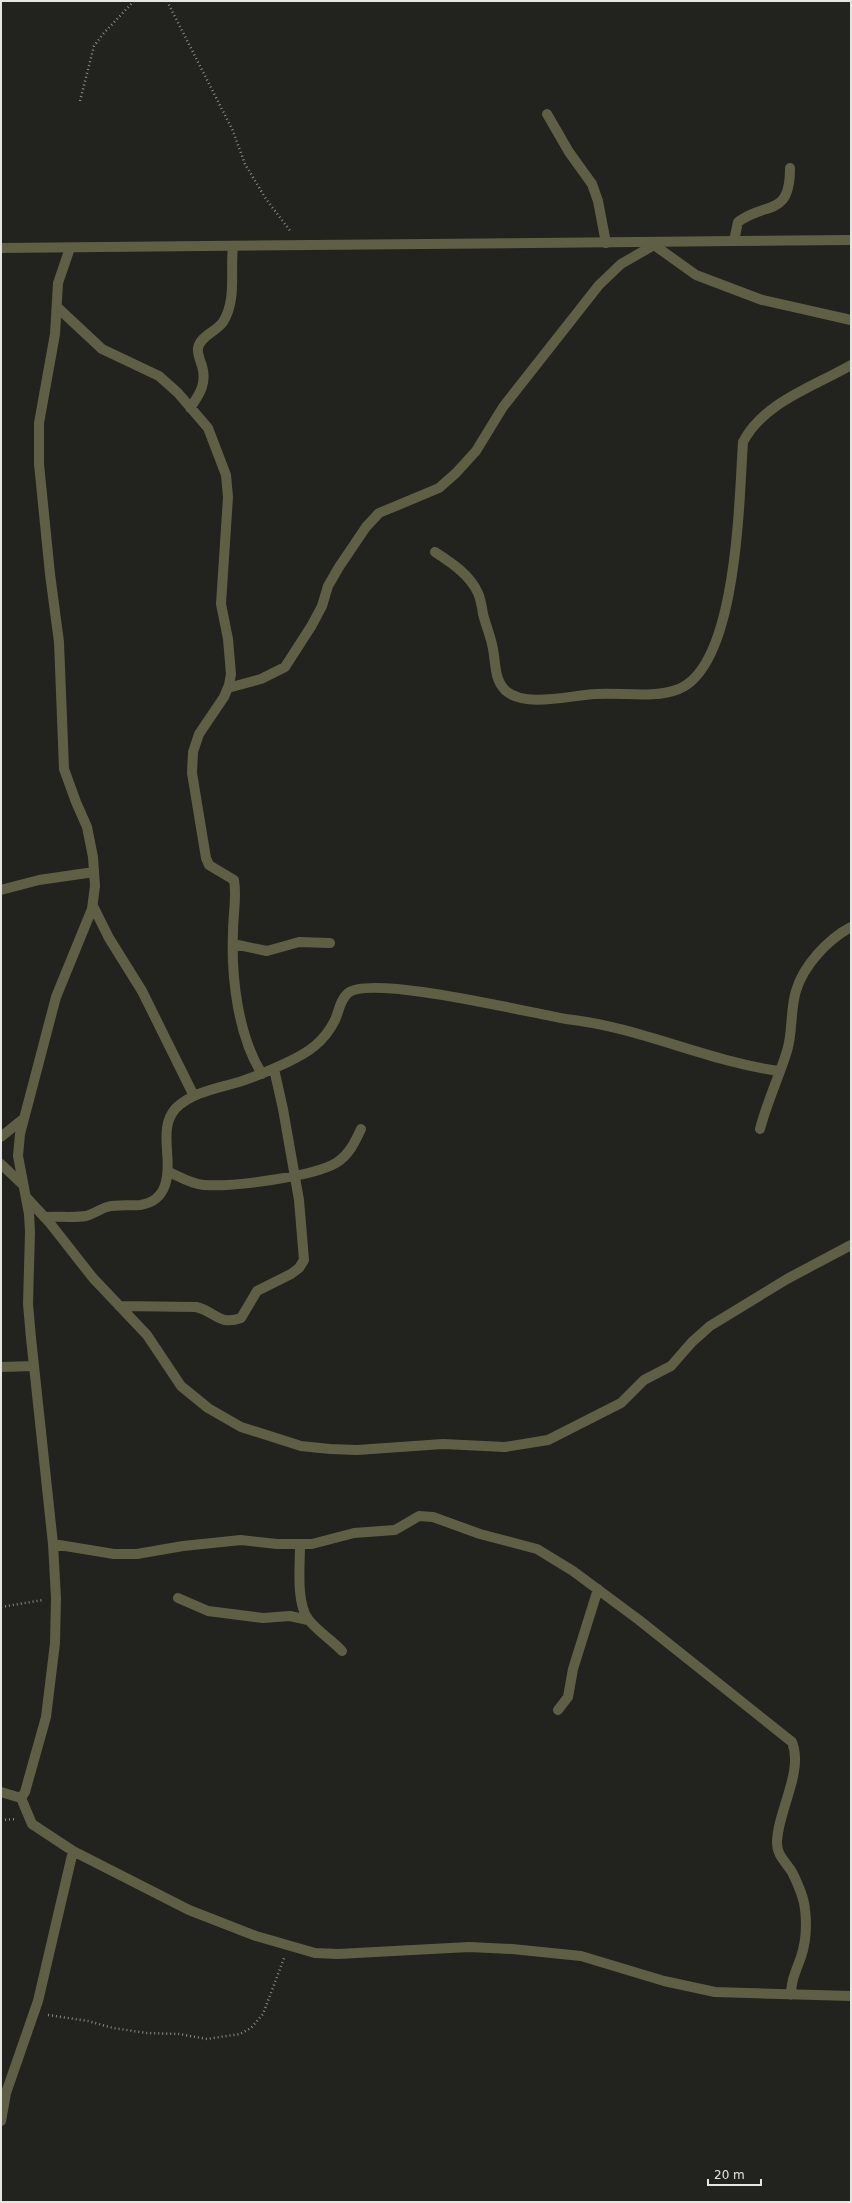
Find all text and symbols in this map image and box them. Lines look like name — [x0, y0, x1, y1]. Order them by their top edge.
scale bar — [708, 2161, 761, 2187]
text: 20 m — [714, 2168, 745, 2182]

